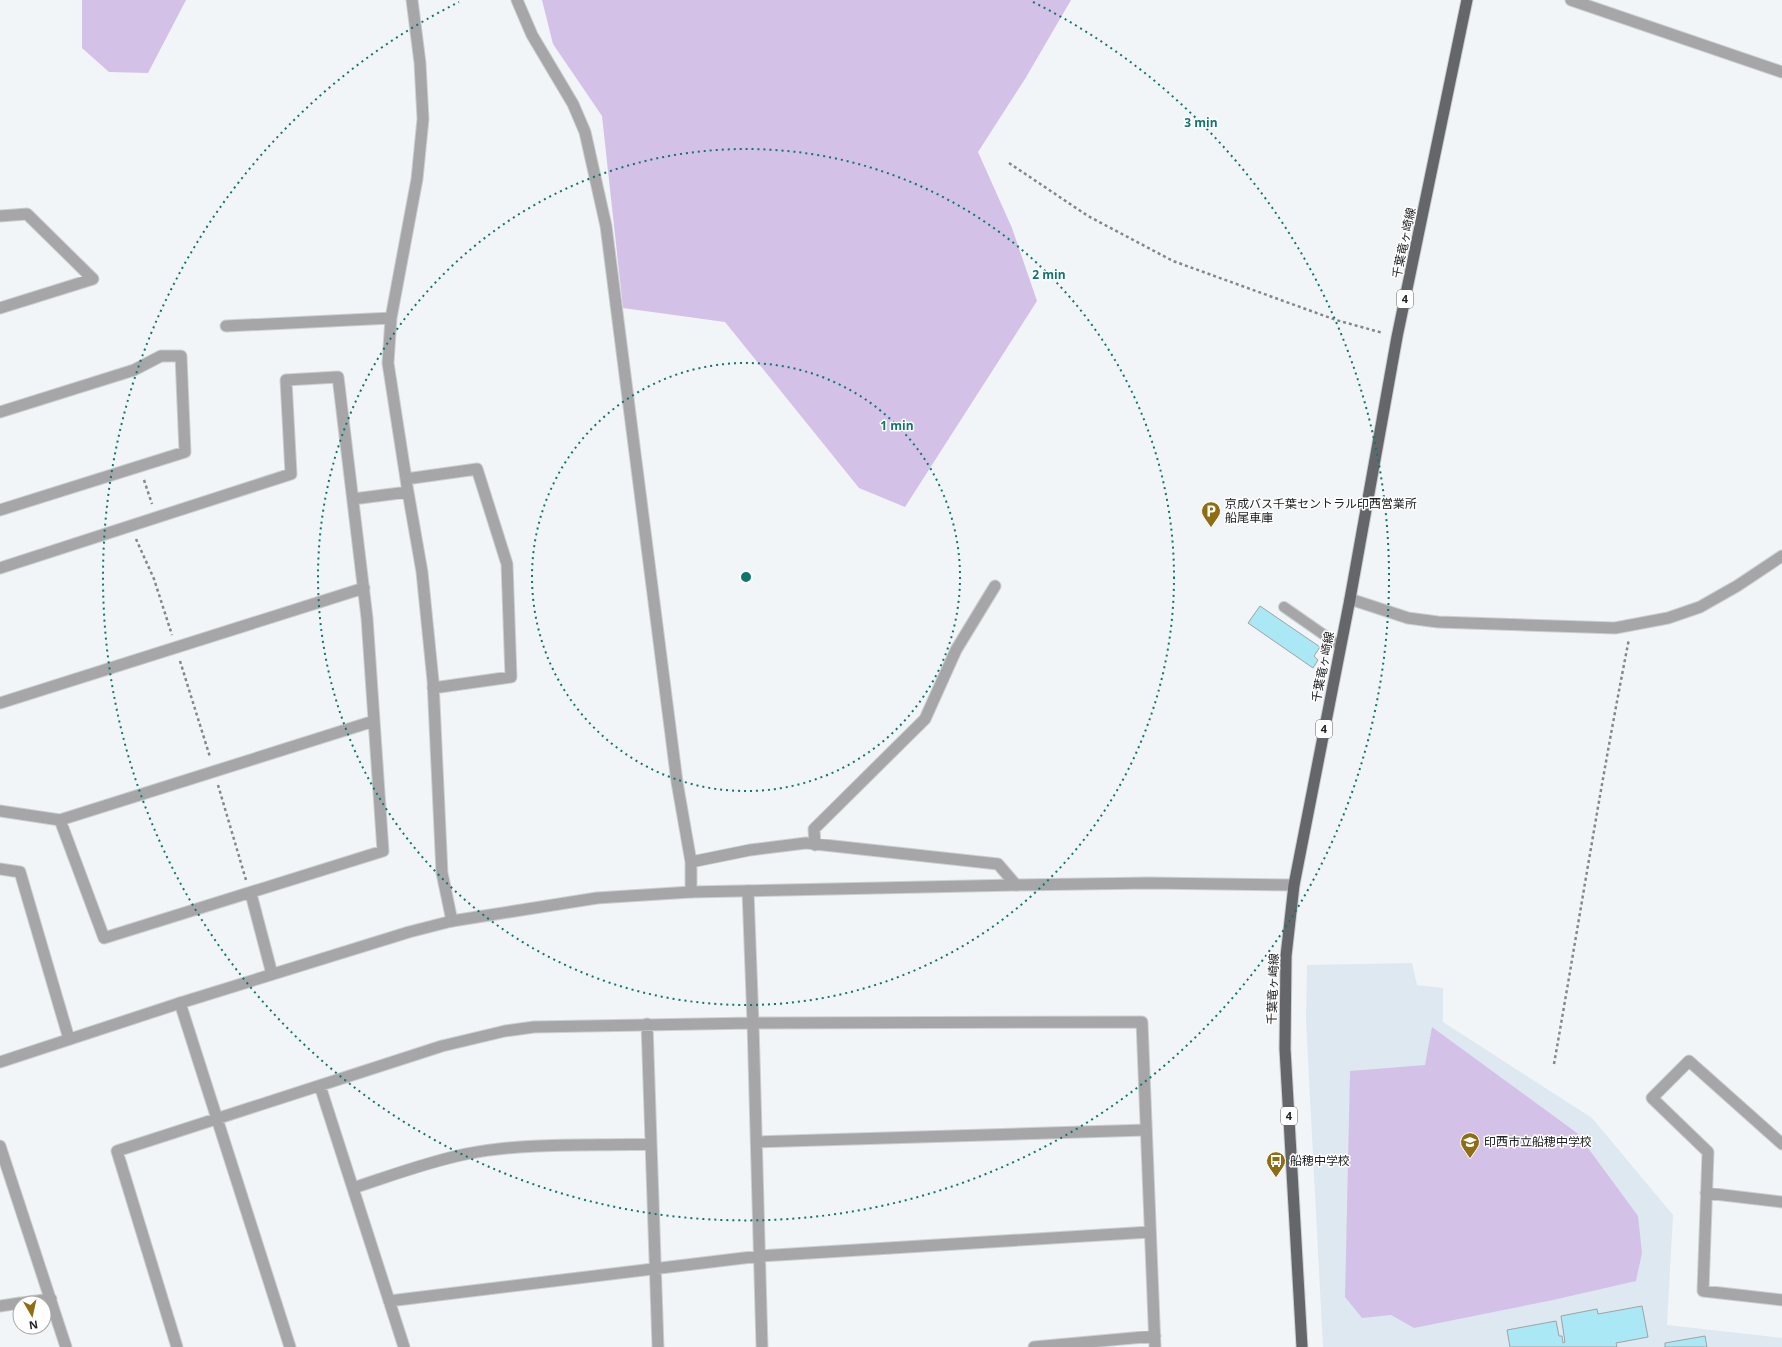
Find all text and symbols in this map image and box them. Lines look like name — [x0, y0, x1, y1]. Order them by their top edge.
text: 3 min — [1184, 114, 1218, 131]
street label: 千葉竜ヶ崎線 — [1388, 206, 1419, 280]
text: 2 min — [1032, 266, 1066, 283]
road number: 4 — [1397, 290, 1413, 308]
text: 1 min — [880, 417, 914, 434]
place label: 京成バス千葉セントラル印西営業所 船尾車庫 — [1225, 495, 1417, 526]
parking icon: 京成バス千葉セントラル印西営業所 船尾車庫 — [1200, 500, 1222, 528]
centre of rings — [739, 570, 753, 584]
street label: 千葉竜ヶ崎線 — [1307, 630, 1338, 704]
road number: 4 — [1316, 720, 1332, 738]
street label: 千葉竜ヶ崎線 — [1263, 953, 1282, 1025]
road number: 4 — [1281, 1107, 1297, 1125]
school or university icon: 印西市立船穂中学校 — [1459, 1131, 1481, 1159]
place label: 印西市立船穂中学校 — [1484, 1133, 1592, 1150]
bus stop icon: 船穂中学校 — [1265, 1150, 1287, 1178]
place label: 船穂中学校 — [1290, 1152, 1350, 1169]
north arrow — [12, 1295, 52, 1335]
text: N — [28, 1317, 39, 1333]

